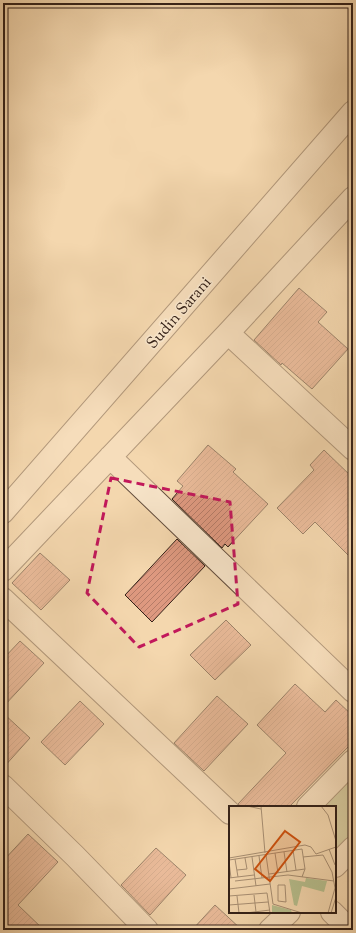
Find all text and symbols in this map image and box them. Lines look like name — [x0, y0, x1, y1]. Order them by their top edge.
street label: Sudin Sarani — [142, 272, 218, 355]
inset map — [229, 806, 336, 913]

